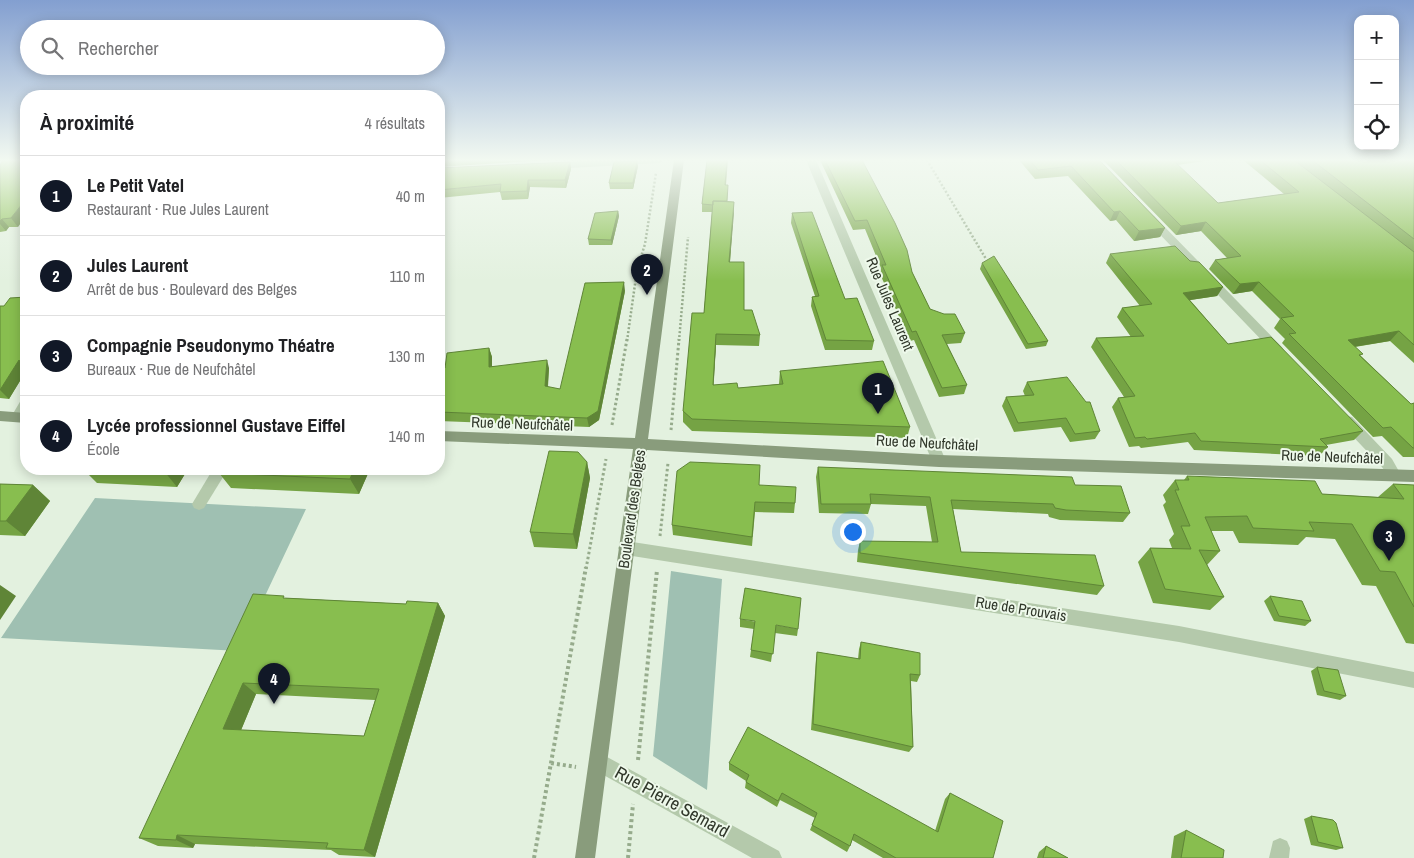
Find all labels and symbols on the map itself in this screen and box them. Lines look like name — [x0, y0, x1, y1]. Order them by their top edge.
pin: 2 — [631, 254, 663, 295]
street label: Rue Jules Laurent — [861, 254, 920, 354]
pin: 1 — [862, 373, 894, 414]
street label: Rue de Neufchâtel — [471, 411, 573, 436]
street label: Rue de Neufchâtel — [876, 429, 978, 456]
street label: Rue de Neufchâtel — [1281, 444, 1383, 469]
street label: Boulevard des Belges — [613, 448, 650, 570]
your location — [840, 519, 866, 545]
pin: 3 — [1373, 520, 1405, 561]
street label: Rue de Prouvais — [974, 591, 1068, 626]
pin: 4 — [258, 663, 290, 704]
street label: Rue Pierre Semard — [611, 760, 734, 843]

